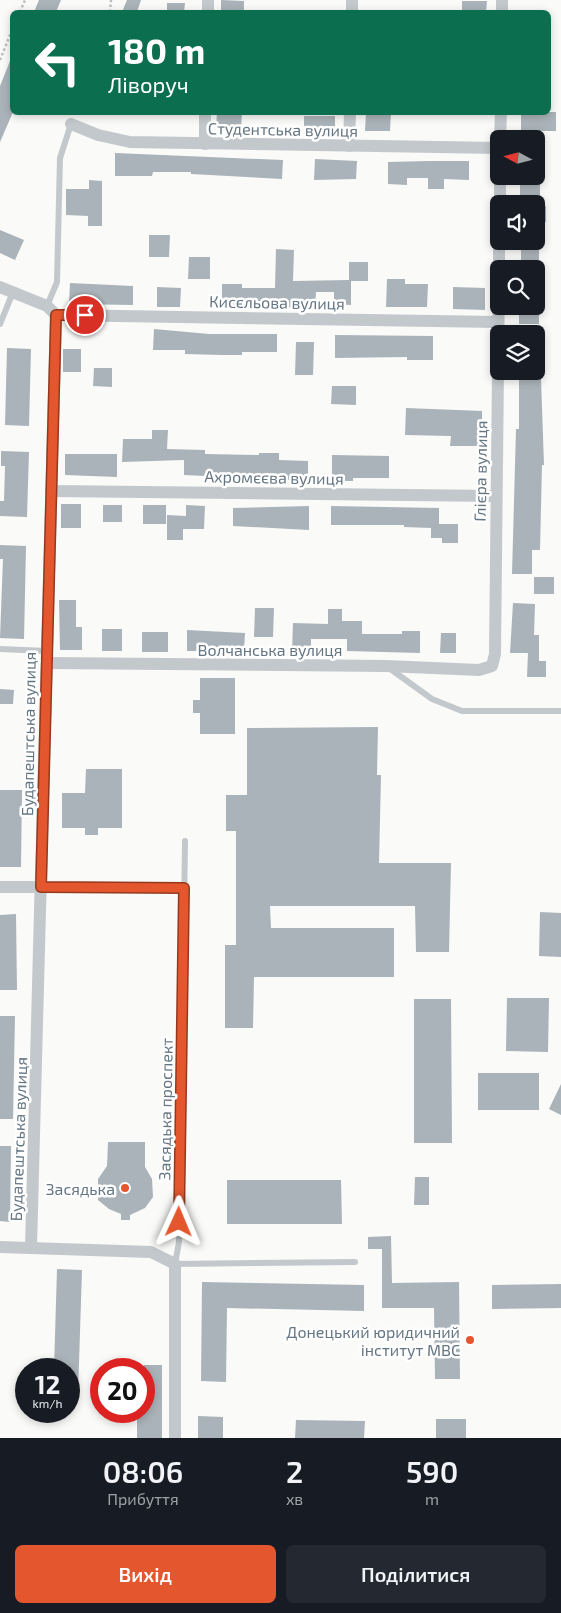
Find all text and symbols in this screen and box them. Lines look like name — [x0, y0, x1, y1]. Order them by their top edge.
text: 180 m — [108, 29, 205, 71]
icon: left — [25, 30, 90, 95]
text: Ліворуч — [108, 71, 189, 97]
street label: Студентська вулиця — [208, 118, 358, 141]
north arrow — [490, 130, 545, 185]
map controls — [490, 130, 545, 380]
button: sound — [490, 195, 545, 250]
button: search — [490, 260, 545, 315]
street label: Кисєльова вулиця — [209, 291, 345, 314]
pin — [64, 294, 106, 336]
icon: arrive — [71, 301, 99, 329]
button: layers — [490, 325, 545, 380]
street label: Глієра вулиця — [470, 420, 491, 522]
street label: Ахромєєва вулиця — [204, 466, 344, 489]
street label: Волчанська вулиця — [198, 640, 343, 660]
street label: Будапештська вулиця — [17, 652, 40, 816]
street label: Засядька проспект — [154, 1037, 176, 1180]
street label: Будапештська вулиця — [6, 1056, 31, 1222]
place label: Засядька — [46, 1179, 115, 1198]
marker: Засядька — [119, 1182, 131, 1194]
position arrow — [152, 1195, 204, 1247]
place label: Донецький юридичний інститут МВС — [286, 1322, 460, 1360]
marker: Донецький юридичний інститут МВС — [464, 1334, 476, 1346]
speed limit sign: 20 — [90, 1358, 155, 1423]
text: 12 — [35, 1369, 60, 1399]
text: km/h — [33, 1396, 62, 1410]
text: 08:06 — [103, 1453, 183, 1489]
text: 2 — [286, 1453, 303, 1489]
text: 590 — [406, 1453, 458, 1489]
text: Прибуття — [107, 1489, 179, 1508]
text: хв — [286, 1489, 303, 1508]
text: m — [425, 1489, 439, 1508]
button: Вихід — [15, 1545, 276, 1603]
button: Поділитися — [286, 1545, 546, 1603]

